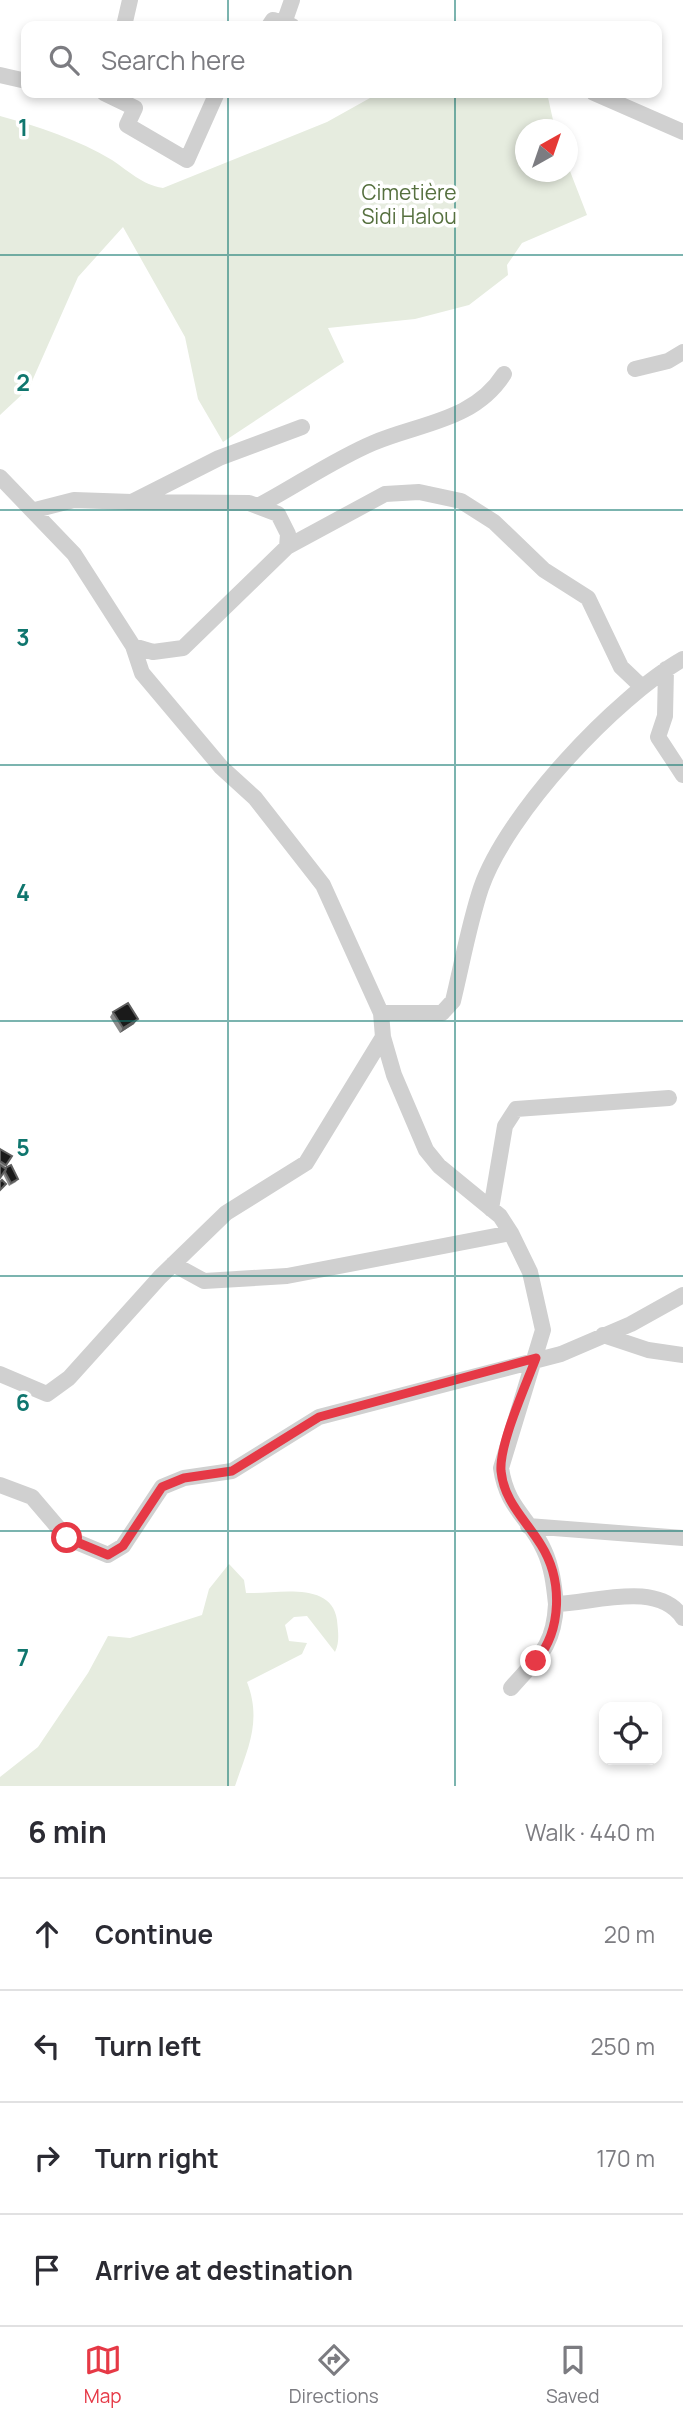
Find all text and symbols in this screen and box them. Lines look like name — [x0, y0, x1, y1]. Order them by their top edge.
search box — [21, 21, 662, 98]
icon: search — [45, 41, 83, 79]
text: Search here — [101, 42, 246, 78]
text: 1 — [18, 111, 28, 143]
north arrow — [515, 119, 578, 182]
park label: Cimetière Sidi Halou — [361, 178, 457, 230]
text: 2 — [16, 366, 30, 398]
text: 3 — [16, 621, 30, 653]
text: 4 — [16, 876, 30, 908]
text: 5 — [16, 1131, 30, 1163]
text: 6 — [16, 1386, 30, 1418]
route start — [51, 1522, 82, 1553]
text: 7 — [17, 1641, 29, 1673]
route end — [520, 1645, 551, 1676]
map controls — [599, 1702, 662, 1765]
button: locate — [599, 1702, 662, 1765]
text: 6 min — [28, 1811, 107, 1852]
text: Walk · 440 m — [525, 1816, 655, 1848]
icon: ahead — [28, 1915, 66, 1953]
text: Continue — [95, 1916, 213, 1952]
text: 20 m — [604, 1918, 655, 1950]
icon: left — [28, 2027, 66, 2065]
text: Turn left — [95, 2028, 202, 2064]
text: 250 m — [590, 2030, 655, 2062]
icon: right — [28, 2139, 66, 2177]
text: Turn right — [95, 2140, 219, 2176]
text: 170 m — [596, 2142, 655, 2174]
icon: arrive — [28, 2251, 66, 2289]
text: Arrive at destination — [95, 2252, 353, 2288]
tab: Map — [84, 2341, 122, 2409]
tab: Directions — [289, 2341, 379, 2409]
tab: Saved — [546, 2341, 599, 2409]

